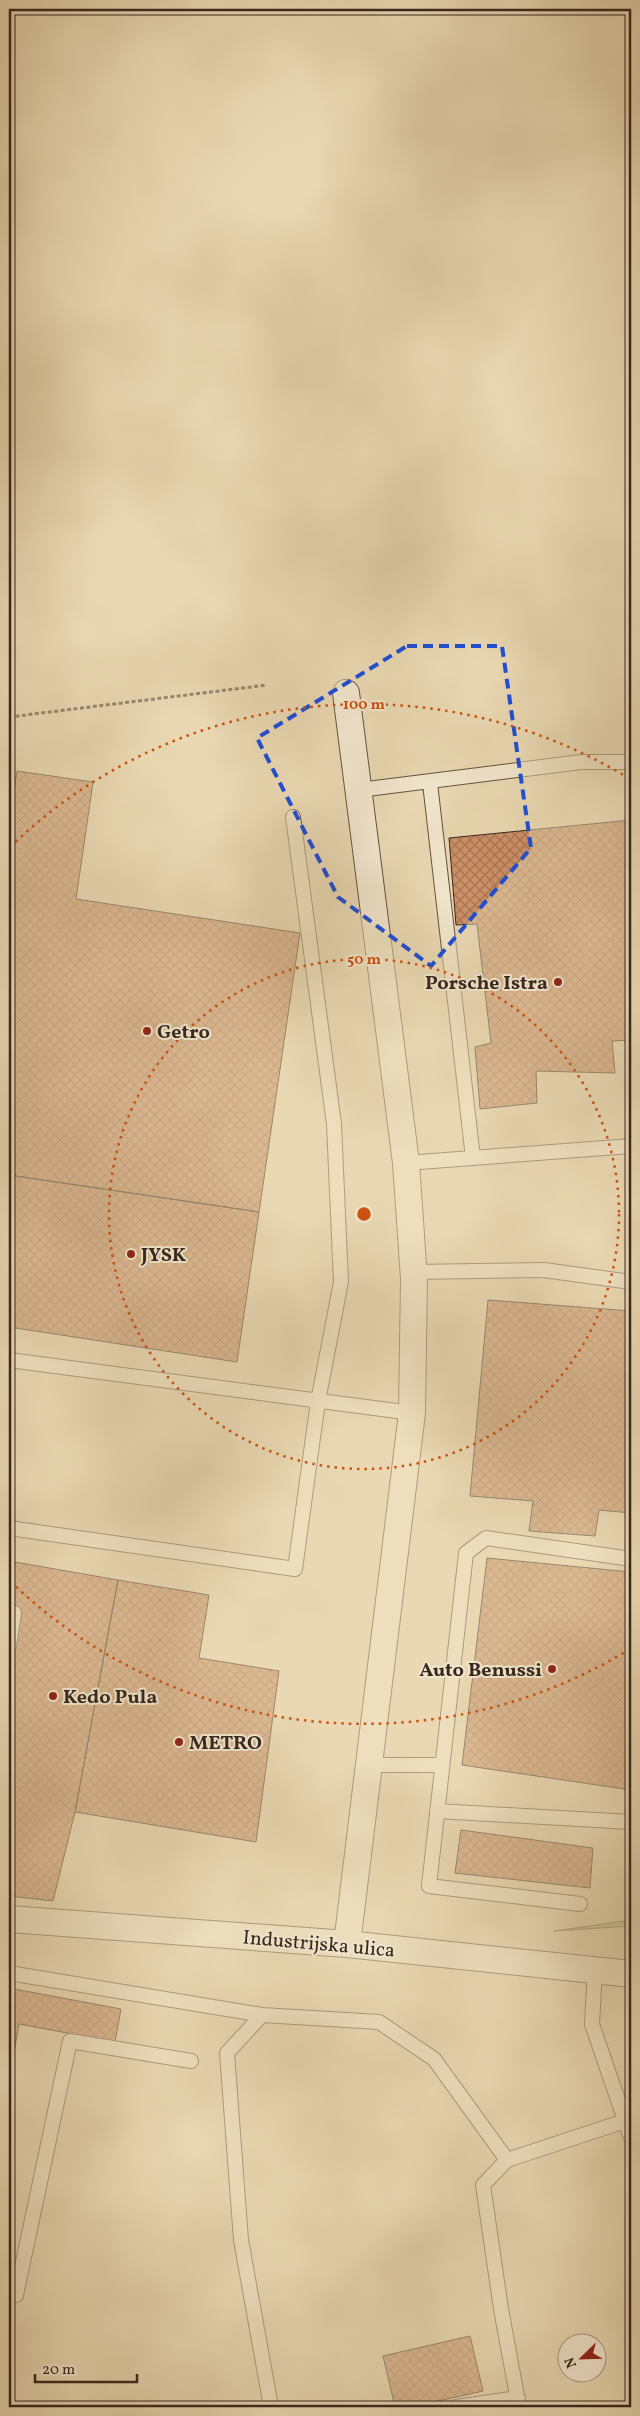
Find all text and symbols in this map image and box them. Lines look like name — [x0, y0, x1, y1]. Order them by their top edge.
text: 100 m — [343, 695, 386, 716]
text: 50 m — [347, 950, 381, 971]
place label: Porsche Istra — [425, 970, 548, 998]
marker: Porsche Istra — [552, 976, 564, 988]
place label: Getro — [157, 1019, 210, 1047]
marker: Getro — [141, 1025, 153, 1037]
centre of rings — [355, 1205, 373, 1223]
place label: JYSK — [140, 1242, 187, 1270]
marker: JYSK — [125, 1248, 137, 1260]
place label: Auto Benussi — [419, 1657, 542, 1685]
marker: Auto Benussi — [546, 1663, 558, 1675]
place label: Kedo Pula — [63, 1684, 157, 1712]
marker: Kedo Pula — [47, 1690, 59, 1702]
place label: METRO — [189, 1730, 262, 1758]
marker: METRO — [173, 1736, 185, 1748]
street label: Industrijska ulica — [242, 1924, 396, 1966]
north arrow — [558, 2334, 608, 2384]
scale bar — [35, 2351, 138, 2383]
text: N — [561, 2354, 582, 2371]
text: 20 m — [42, 2360, 75, 2381]

